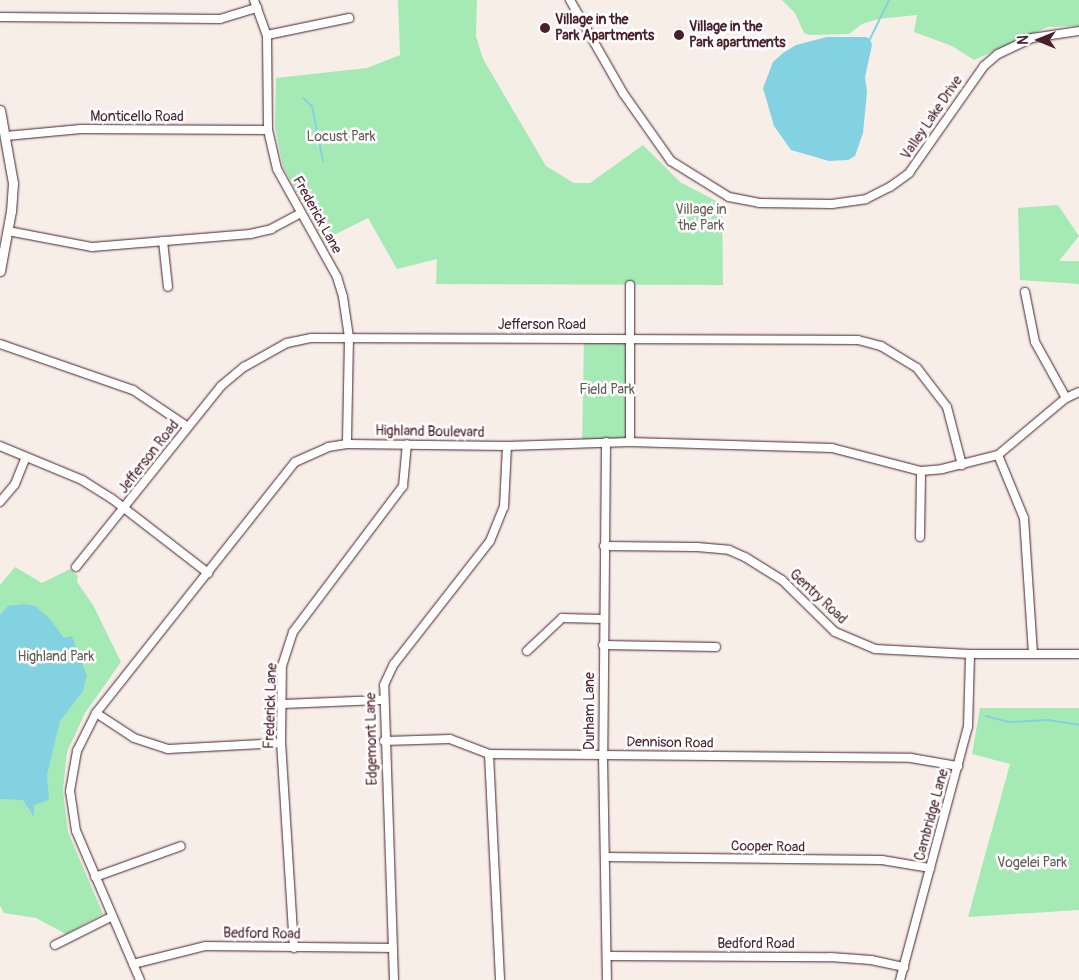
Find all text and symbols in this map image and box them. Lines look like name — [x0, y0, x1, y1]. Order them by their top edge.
place label: Village in the Park Apartments — [555, 12, 654, 44]
north arrow — [1014, 15, 1064, 65]
place label: Village in the Park apartments — [689, 19, 786, 52]
marker: Village in the Park Apartments — [539, 22, 551, 34]
marker: Village in the Park apartments — [673, 29, 685, 41]
text: N — [1015, 35, 1032, 45]
street label: Valley Lake Drive — [898, 73, 966, 163]
street label: Monticello Road — [90, 109, 184, 125]
park label: Locust Park — [306, 129, 376, 145]
street label: Frederick Lane — [289, 173, 345, 257]
park label: Village in the Park — [675, 202, 727, 234]
street label: Jefferson Road — [498, 317, 586, 333]
park label: Field Park — [579, 382, 635, 398]
street label: Jefferson Road — [115, 417, 183, 497]
street label: Highland Boulevard — [375, 423, 485, 441]
street label: Gentry Road — [786, 566, 850, 628]
park label: Highland Park — [18, 649, 94, 665]
street label: Frederick Lane — [261, 663, 281, 749]
street label: Durham Lane — [582, 672, 598, 750]
street label: Edgemont Lane — [363, 692, 381, 786]
street label: Dennison Road — [626, 734, 714, 752]
street label: Cambridge Lane — [912, 767, 952, 863]
street label: Cooper Road — [731, 838, 805, 856]
park label: Vogelei Park — [997, 855, 1067, 871]
street label: Bedford Road — [223, 925, 301, 943]
street label: Bedford Road — [717, 936, 795, 952]

